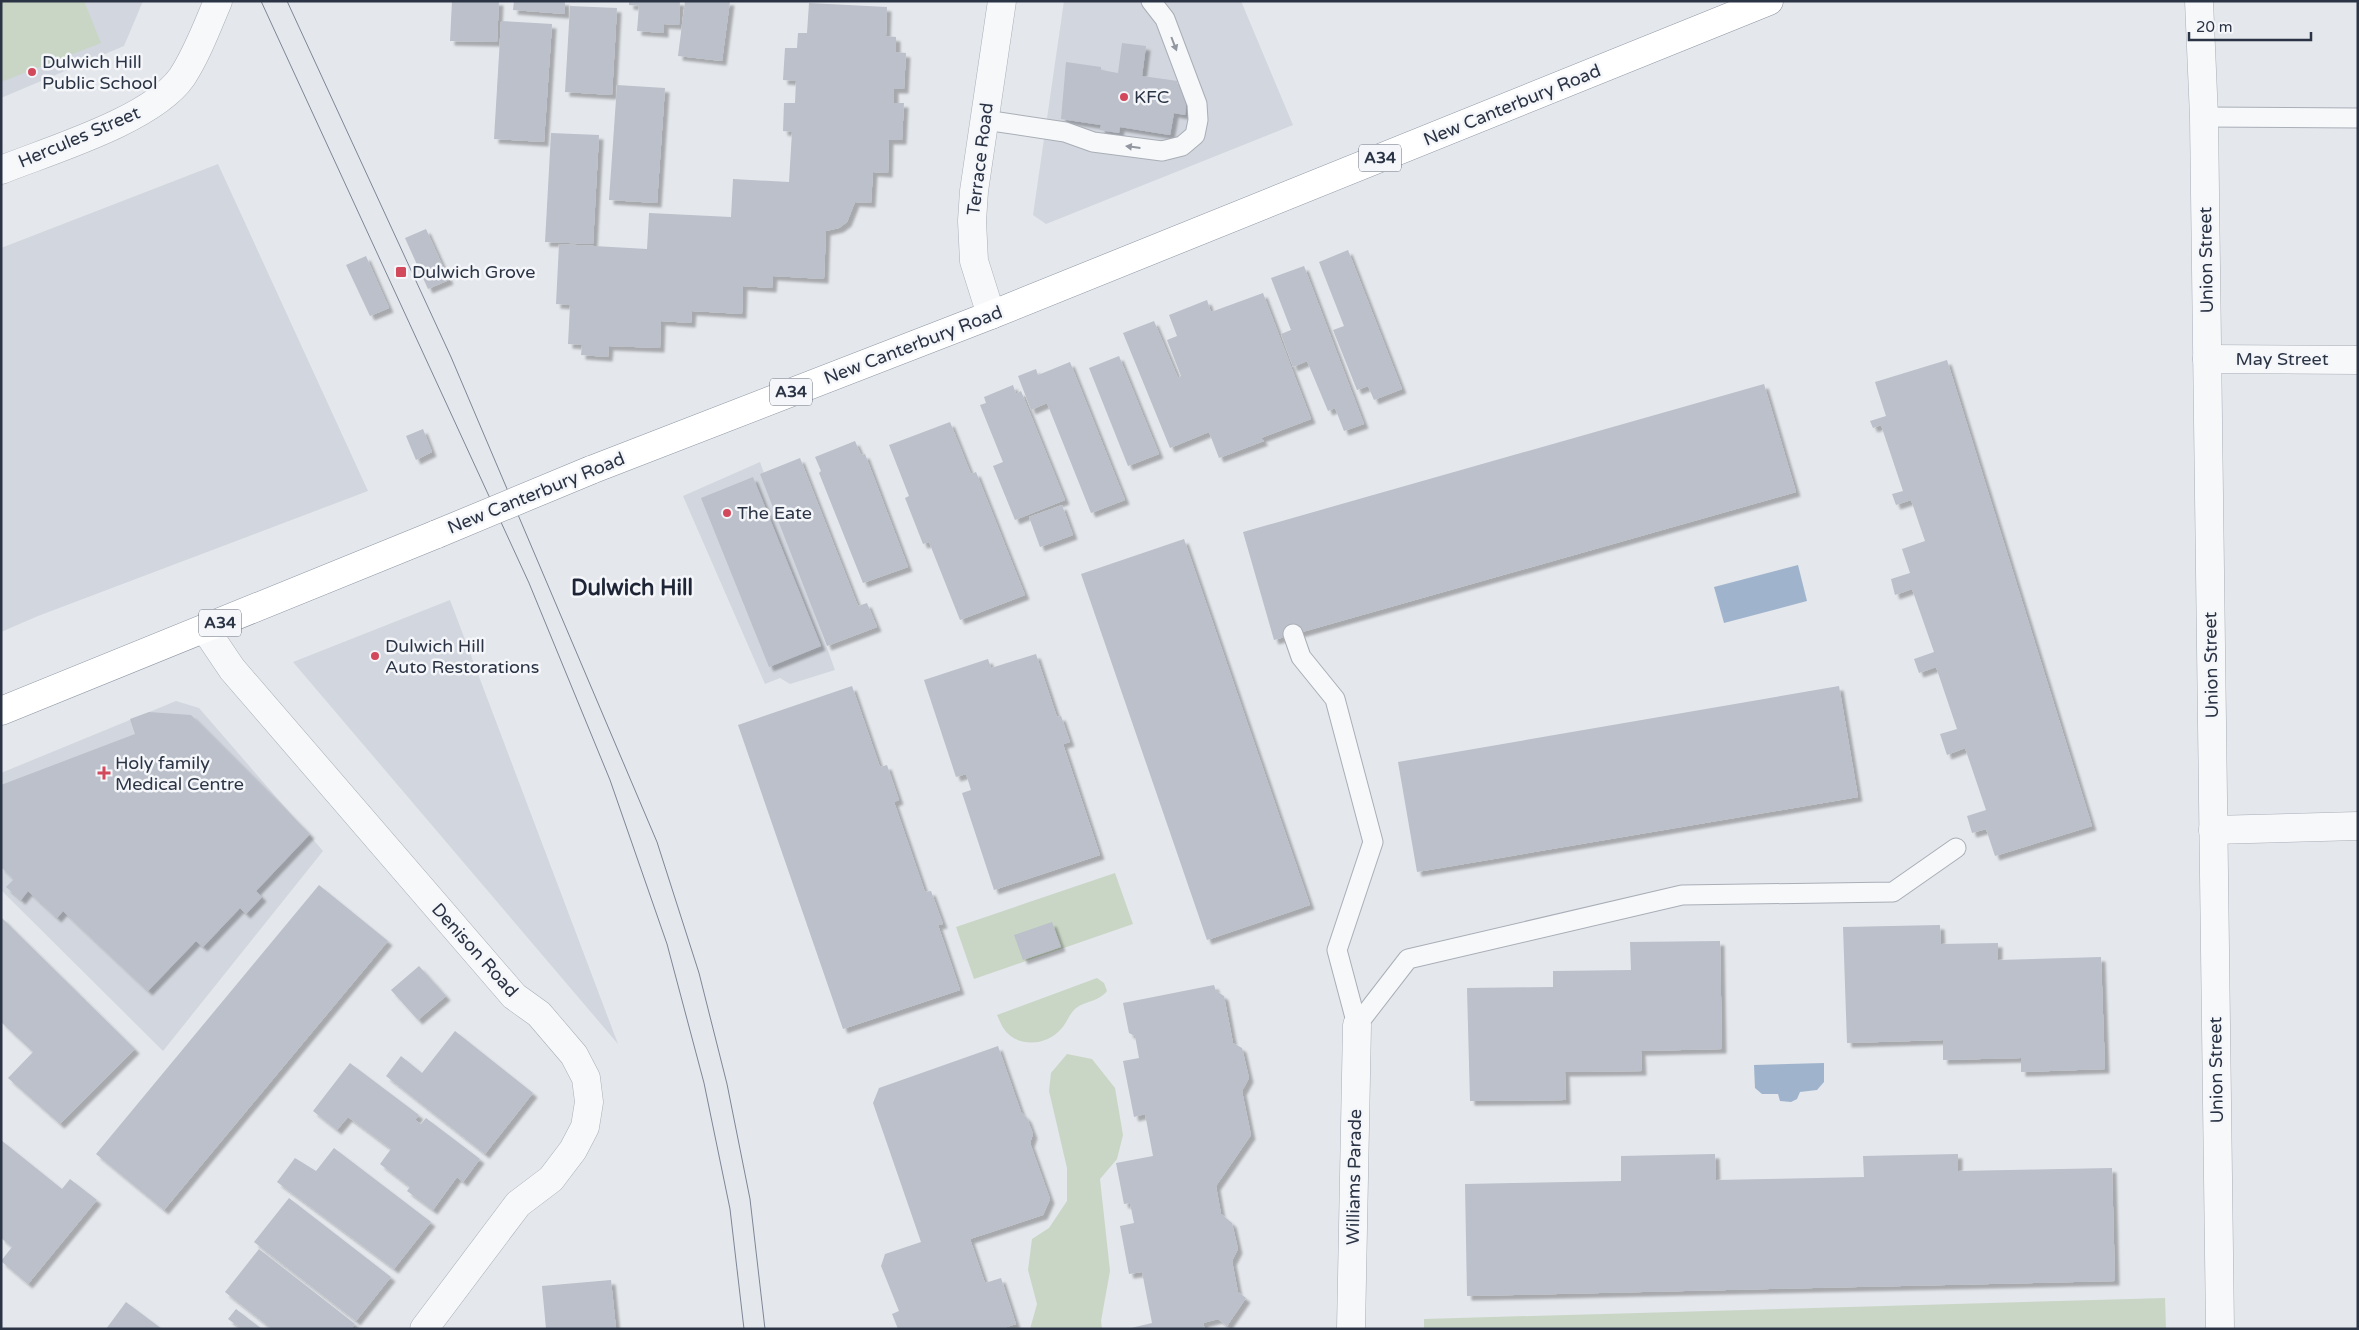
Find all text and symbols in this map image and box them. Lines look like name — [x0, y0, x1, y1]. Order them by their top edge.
scale bar — [2189, 10, 2312, 42]
text: 20 m — [2196, 18, 2233, 36]
one-way arrow — [1170, 37, 1178, 52]
place label: Dulwich Hill Public School — [42, 51, 158, 94]
street label: New Canterbury Road — [1420, 59, 1604, 151]
marker: Dulwich Hill Public School — [26, 66, 38, 78]
place label: KFC — [1134, 86, 1169, 108]
marker: KFC — [1118, 91, 1130, 103]
street label: Hercules Street — [15, 101, 143, 173]
street label: Terrace Road — [962, 101, 998, 217]
one-way arrow — [1125, 143, 1141, 151]
road number: A34 — [1359, 144, 1401, 172]
street label: Union Street — [2194, 206, 2218, 314]
place label: Dulwich Grove — [412, 261, 535, 283]
marker: Dulwich Grove — [394, 265, 408, 279]
street label: New Canterbury Road — [821, 301, 1005, 389]
street label: May Street — [2235, 348, 2329, 370]
road number: A34 — [770, 378, 812, 406]
street label: New Canterbury Road — [444, 447, 628, 539]
place label: The Eate — [737, 502, 812, 524]
marker: The Eate — [721, 507, 733, 519]
district label: Dulwich Hill — [571, 575, 693, 601]
road number: A34 — [199, 610, 241, 636]
street label: Union Street — [2199, 611, 2223, 719]
place label: Dulwich Hill Auto Restorations — [385, 635, 539, 678]
marker: Dulwich Hill Auto Restorations — [369, 650, 381, 662]
place label: Holy family Medical Centre — [115, 752, 244, 795]
marker: Holy family Medical Centre — [97, 766, 111, 780]
street label: Denison Road — [427, 898, 523, 1002]
street label: Union Street — [2204, 1016, 2228, 1124]
street label: Williams Parade — [1342, 1109, 1366, 1245]

